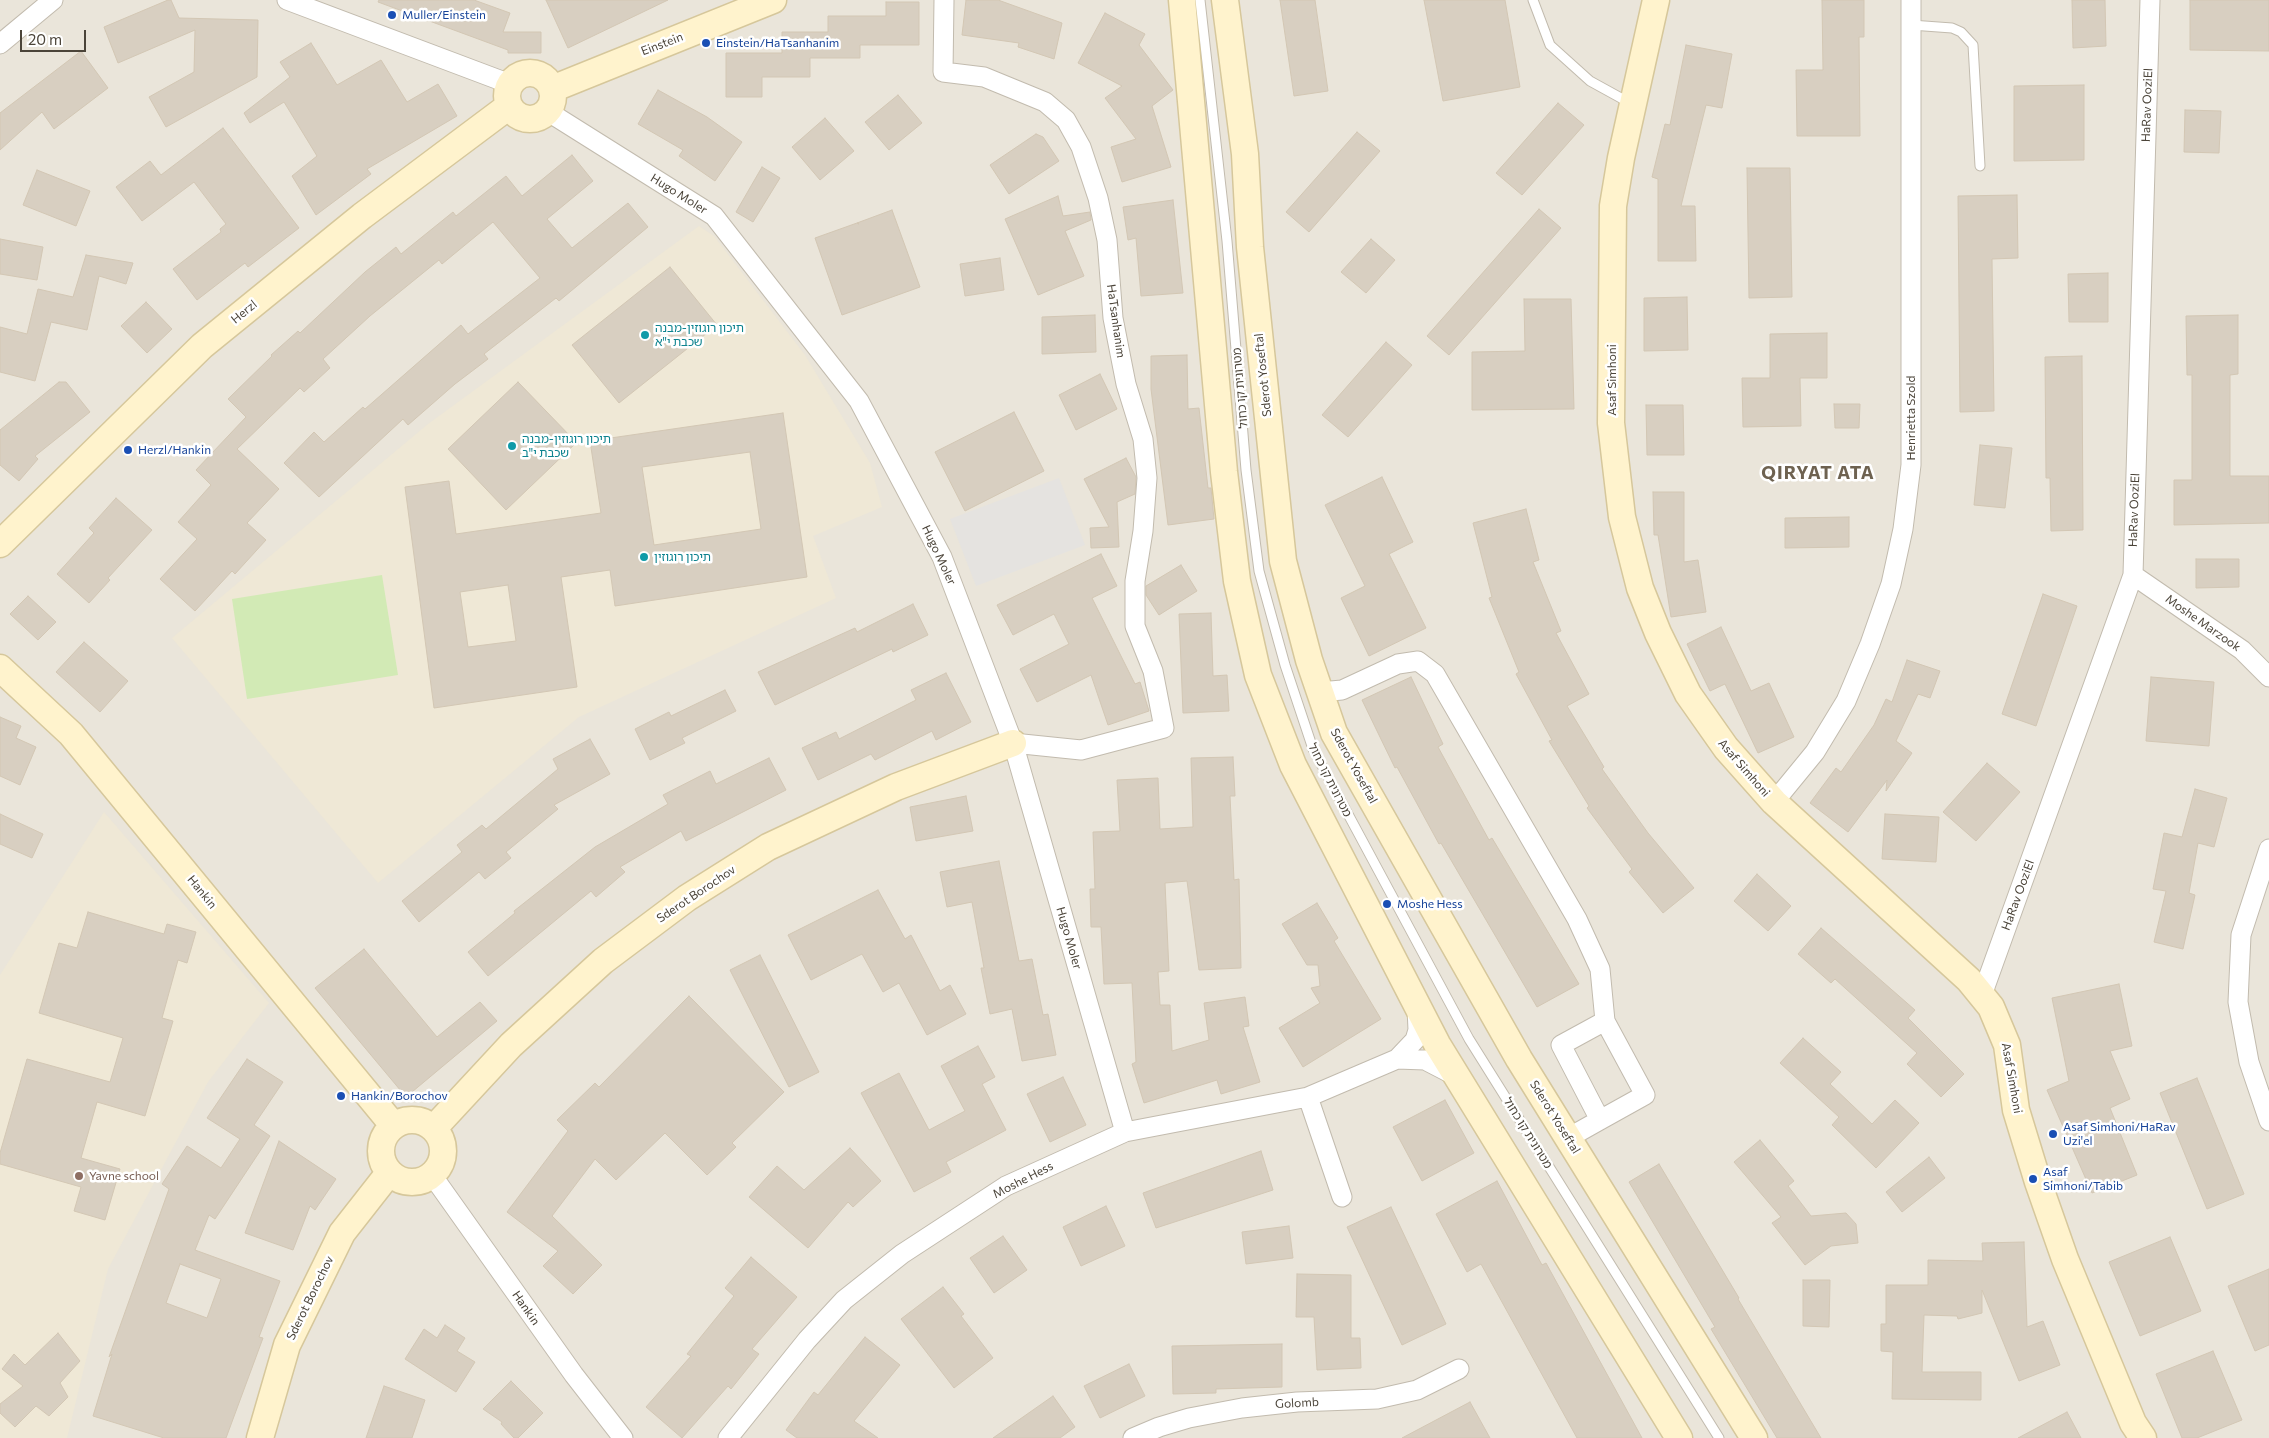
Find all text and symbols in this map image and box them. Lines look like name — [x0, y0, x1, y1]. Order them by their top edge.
place label: Muller/Einstein — [402, 8, 486, 22]
marker: Muller/Einstein — [386, 9, 398, 21]
scale bar — [22, 20, 89, 52]
street label: Einstein — [639, 29, 685, 59]
text: 20 m — [28, 30, 62, 48]
place label: Einstein/HaTsanhanim — [716, 36, 839, 50]
marker: Einstein/HaTsanhanim — [700, 37, 712, 49]
street label: HaRav OoziEl — [2139, 68, 2155, 142]
street label: Hugo Moler — [648, 171, 710, 217]
street label: HaTsanhanim — [1104, 283, 1128, 359]
street label: Herzl — [228, 297, 260, 327]
place label: תיכון רוגוזין-מבנה שכבת י"א — [655, 321, 744, 349]
marker: תיכון רוגוזין-מבנה שכבת י"א — [639, 329, 651, 341]
street label: Sderot Yoseftal — [1251, 333, 1275, 417]
street label: Asaf Simhoni — [1605, 344, 1619, 416]
street label: מטרונית קו כחול — [1229, 347, 1251, 429]
street label: Henrietta Szold — [1904, 376, 1918, 460]
place label: תיכון רוגוזין-מבנה שכבת י"ב — [522, 432, 611, 460]
marker: תיכון רוגוזין-מבנה שכבת י"ב — [506, 440, 518, 452]
place label: Herzl/Hankin — [138, 443, 211, 457]
marker: Herzl/Hankin — [122, 444, 134, 456]
district label: QIRYAT ATA — [1760, 462, 1876, 484]
street label: HaRav OoziEl — [2126, 473, 2142, 547]
street label: Hugo Moler — [919, 523, 959, 587]
place label: תיכון רוגוזין — [654, 550, 711, 564]
marker: תיכון רוגוזין — [638, 551, 650, 563]
street label: Moshe Marzook — [2163, 592, 2243, 654]
street label: Sderot Yoseftal — [1327, 726, 1381, 806]
street label: Asaf Simhoni — [1715, 736, 1773, 800]
street label: מטרונית קו כחול — [1305, 741, 1355, 819]
street label: HaRav OoziEl — [1999, 858, 2037, 932]
street label: Sderot Borochov — [654, 862, 738, 926]
street label: Hankin — [184, 872, 220, 912]
place label: Moshe Hess — [1397, 897, 1463, 911]
marker: Moshe Hess — [1381, 898, 1393, 910]
street label: Hugo Moler — [1053, 905, 1085, 971]
street label: Asaf Simhoni — [1999, 1041, 2025, 1115]
street label: Sderot Yoseftal — [1527, 1078, 1583, 1156]
place label: Hankin/Borochov — [351, 1089, 448, 1103]
marker: Hankin/Borochov — [335, 1090, 347, 1102]
street label: מטרונית קו כחול — [1500, 1095, 1556, 1171]
place label: Asaf Simhoni/HaRav Uzi'el — [2063, 1120, 2176, 1148]
marker: Asaf Simhoni/HaRav Uzi'el — [2047, 1128, 2059, 1140]
street label: Moshe Hess — [990, 1159, 1056, 1201]
place label: Asaf Simhoni/Tabib — [2043, 1165, 2123, 1193]
place label: Yavne school — [89, 1169, 159, 1183]
marker: Yavne school — [73, 1170, 85, 1182]
marker: Asaf Simhoni/Tabib — [2027, 1173, 2039, 1185]
street label: Sderot Borochov — [283, 1254, 337, 1342]
street label: Hankin — [509, 1288, 543, 1328]
street label: Golomb — [1275, 1395, 1319, 1411]

